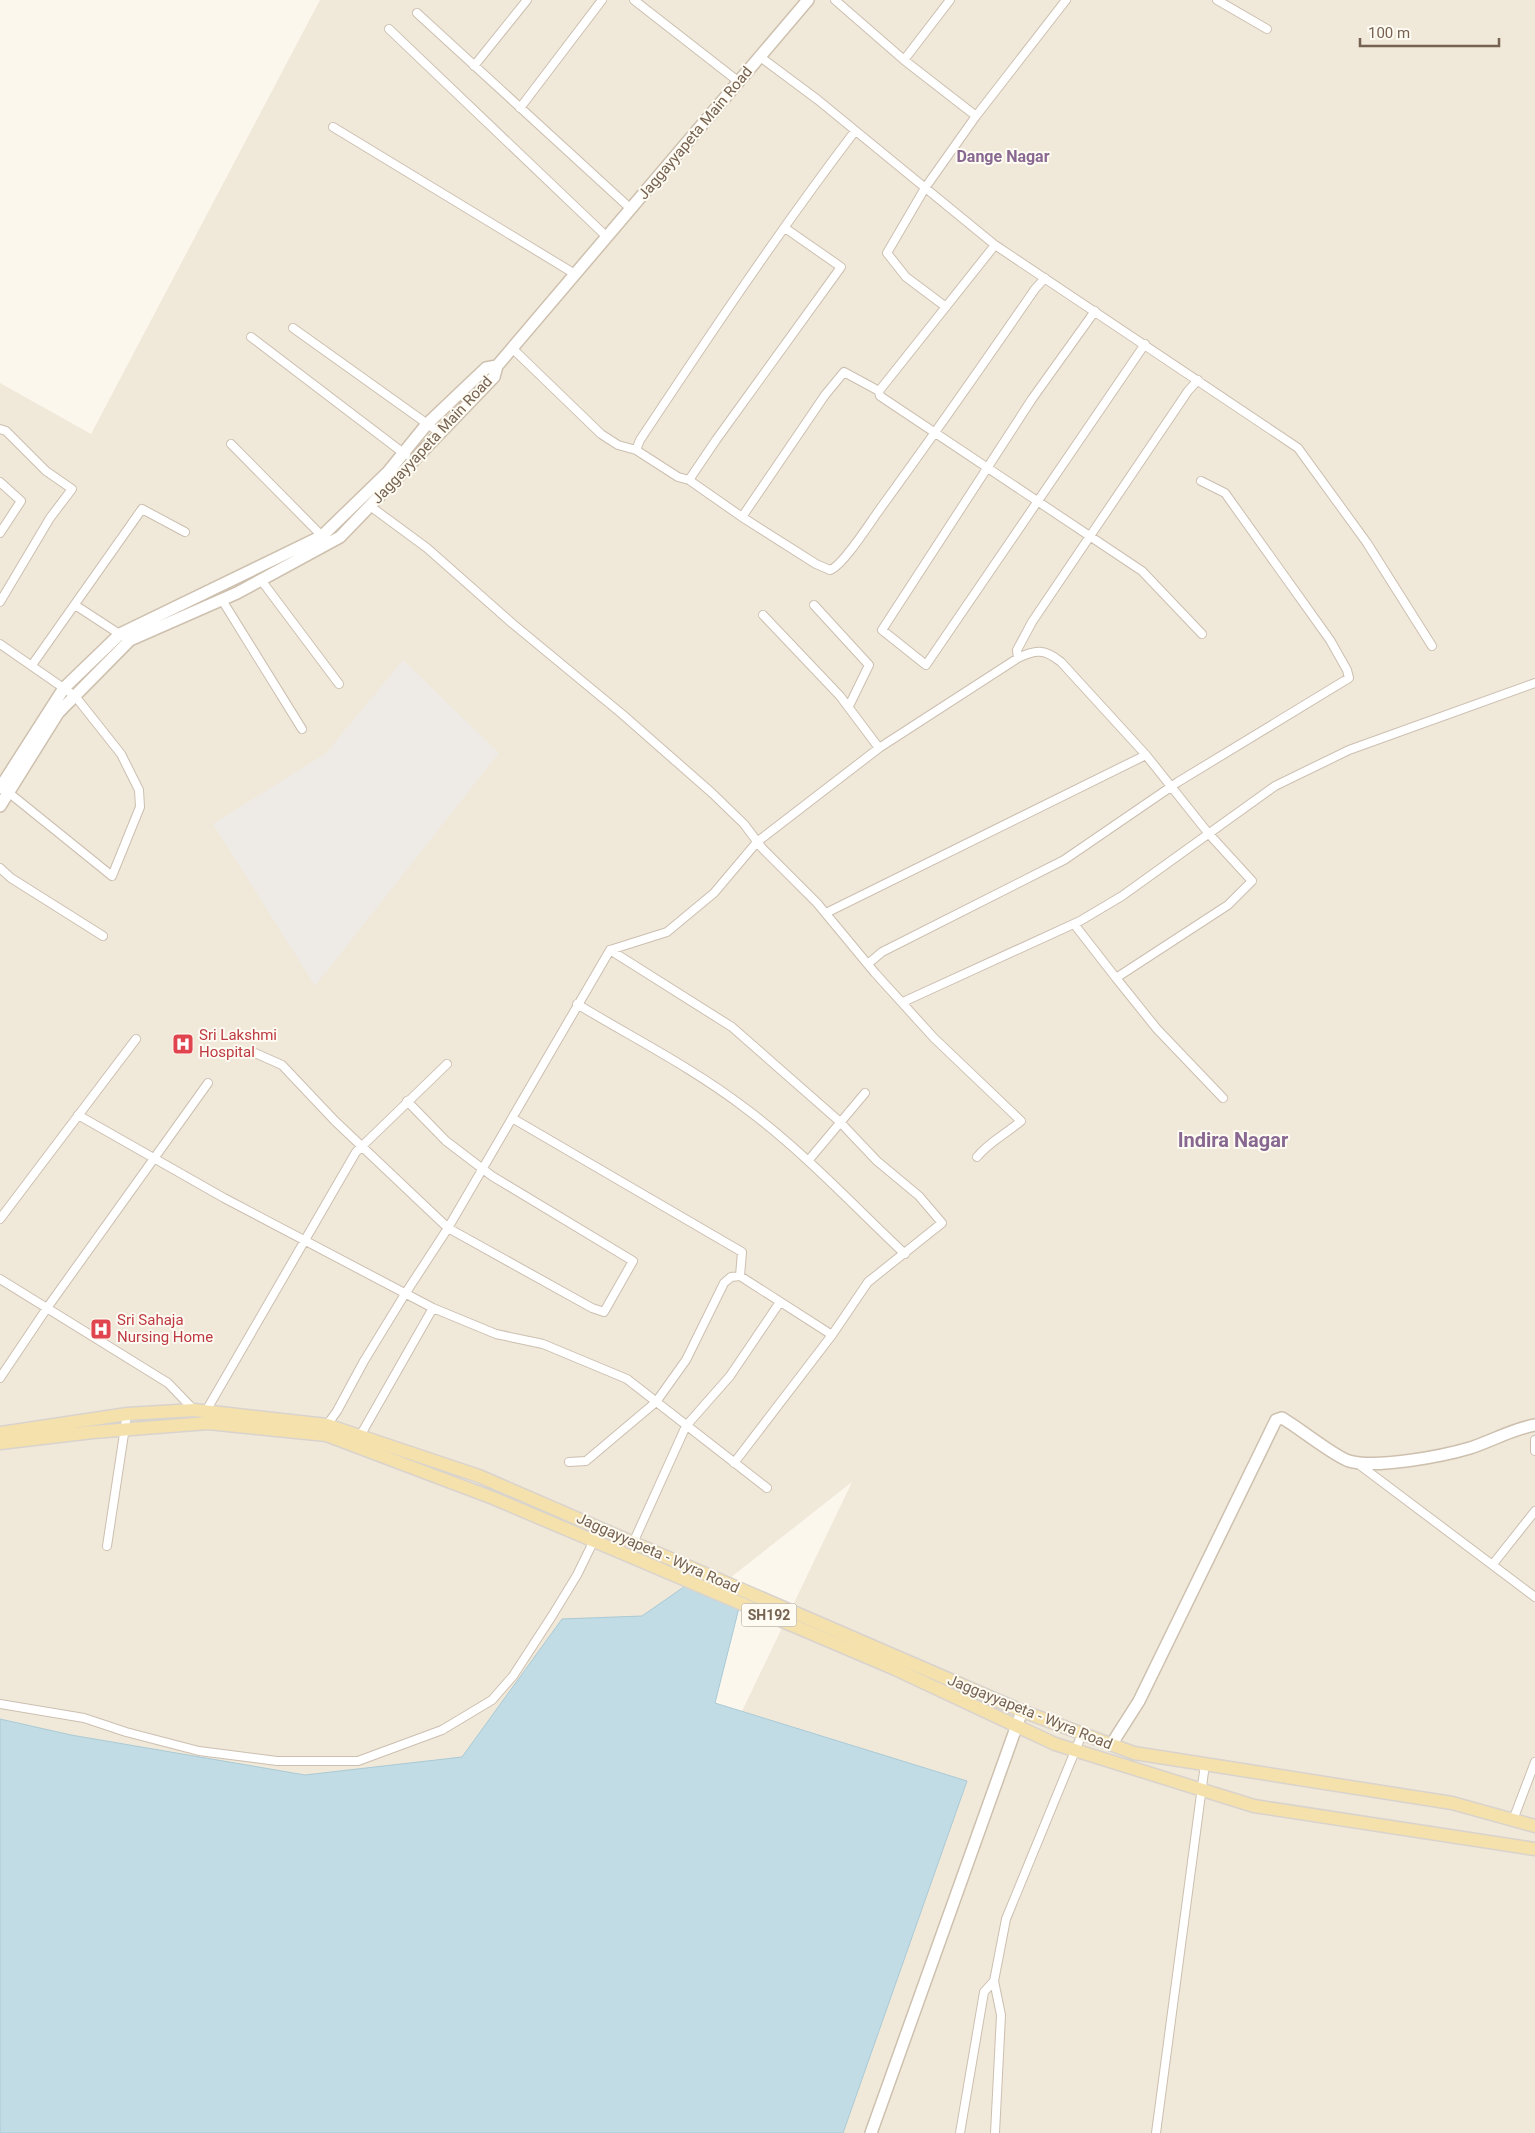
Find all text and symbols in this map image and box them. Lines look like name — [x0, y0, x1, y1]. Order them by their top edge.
scale bar — [1360, 15, 1499, 47]
text: 100 m — [1368, 24, 1410, 42]
street label: Jaggayyapeta Main Road — [634, 63, 756, 203]
district label: Dange Nagar — [956, 147, 1050, 166]
street label: Jaggayyapeta Main Road — [368, 372, 496, 508]
place label: Sri Lakshmi Hospital — [199, 1026, 277, 1061]
hospital icon: Sri Lakshmi Hospital — [171, 1032, 195, 1056]
district label: Indira Nagar — [1178, 1128, 1289, 1152]
place label: Sri Sahaja Nursing Home — [117, 1311, 213, 1346]
hospital icon: Sri Sahaja Nursing Home — [89, 1317, 113, 1341]
street label: Jaggayyapeta - Wyra Road — [574, 1509, 742, 1597]
road number: SH192 — [742, 1604, 796, 1626]
street label: Jaggayyapeta - Wyra Road — [945, 1671, 1115, 1753]

